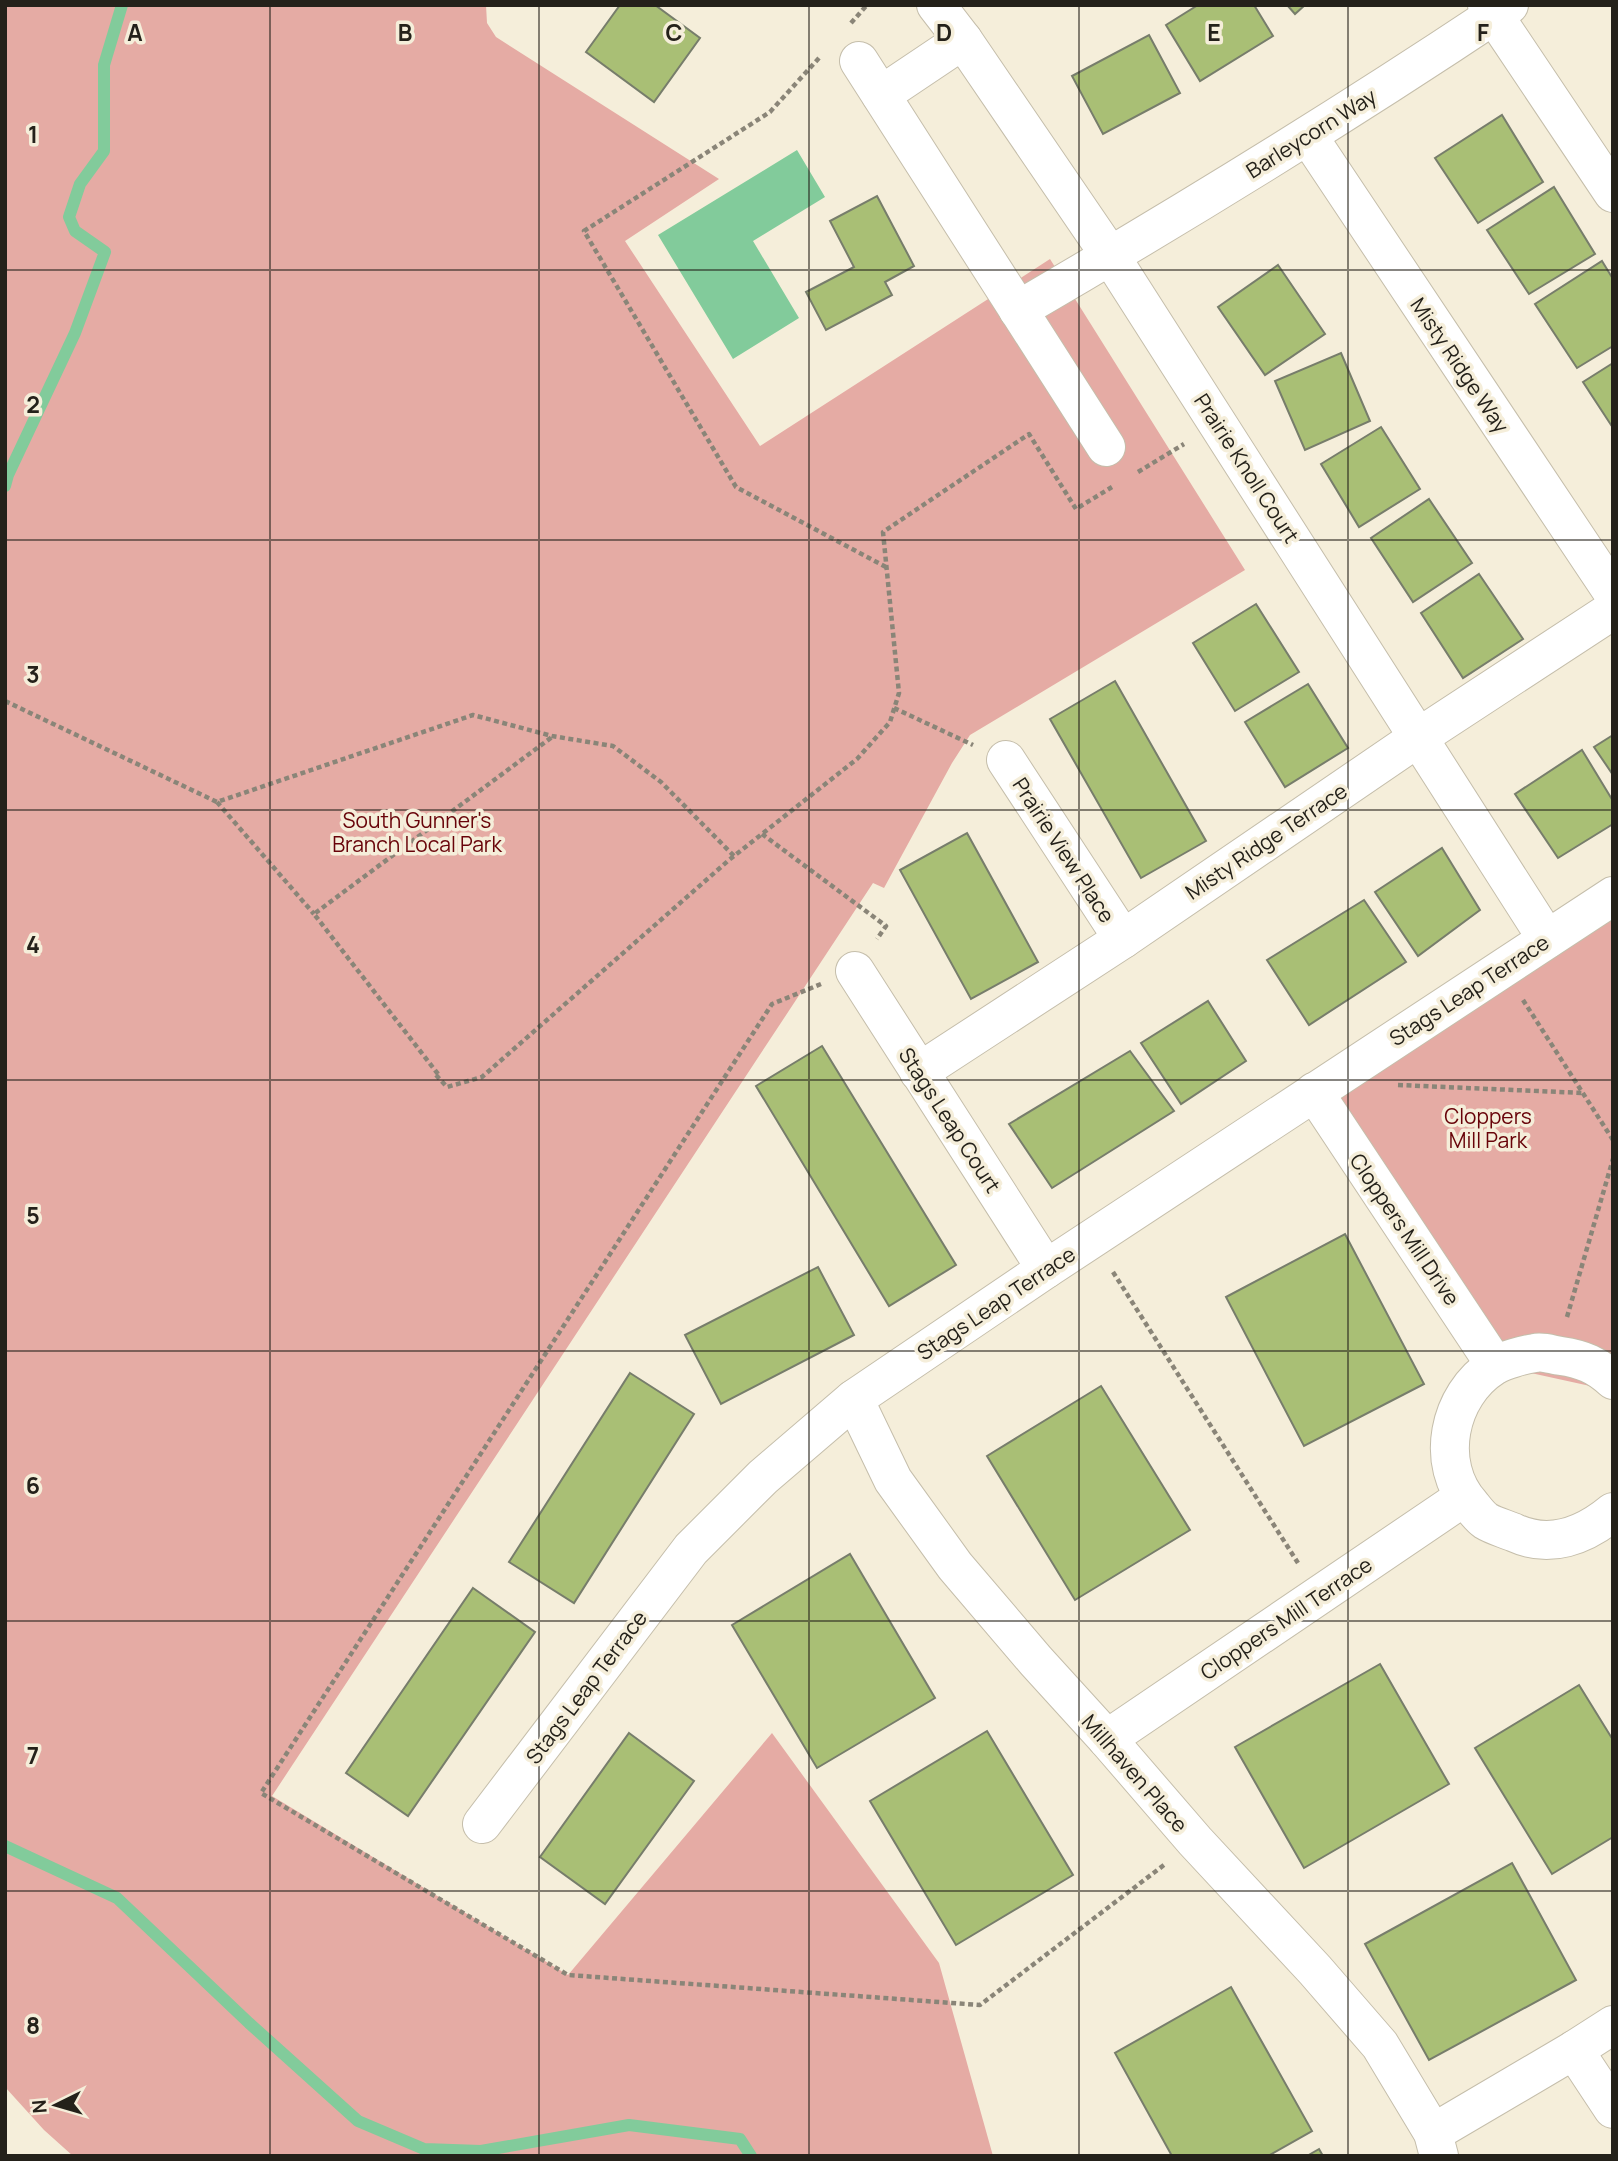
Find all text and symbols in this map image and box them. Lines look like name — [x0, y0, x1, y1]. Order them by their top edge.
text: A — [127, 16, 143, 48]
text: B — [398, 16, 412, 48]
text: C — [666, 16, 683, 48]
text: D — [936, 16, 952, 48]
text: E — [1207, 16, 1221, 48]
text: F — [1477, 16, 1489, 48]
street label: Barleycorn Way — [1241, 82, 1381, 184]
text: 1 — [28, 118, 38, 150]
street label: Misty Ridge Way — [1404, 292, 1516, 438]
text: 2 — [26, 388, 40, 420]
street label: Prairie Knoll Court — [1188, 388, 1306, 548]
text: 3 — [26, 658, 40, 690]
street label: Prairie View Place — [1007, 772, 1121, 928]
street label: Misty Ridge Terrace — [1180, 776, 1352, 906]
park label: South Gunner's Branch Local Park — [332, 806, 502, 858]
text: 4 — [26, 928, 40, 960]
street label: Stags Leap Terrace — [1384, 928, 1554, 1052]
street label: Stags Leap Court — [893, 1042, 1007, 1198]
park label: Cloppers Mill Park — [1444, 1102, 1532, 1154]
street label: Cloppers Mill Drive — [1344, 1148, 1466, 1310]
text: 5 — [26, 1199, 40, 1231]
street label: Stags Leap Terrace — [912, 1240, 1080, 1366]
text: 6 — [26, 1469, 40, 1501]
street label: Cloppers Mill Terrace — [1195, 1550, 1377, 1686]
street label: Stags Leap Terrace — [519, 1605, 653, 1769]
street label: Millhaven Place — [1076, 1708, 1194, 1838]
text: 7 — [27, 1739, 39, 1771]
text: 8 — [26, 2009, 40, 2041]
north arrow — [21, 2070, 91, 2140]
text: N — [26, 2099, 53, 2114]

